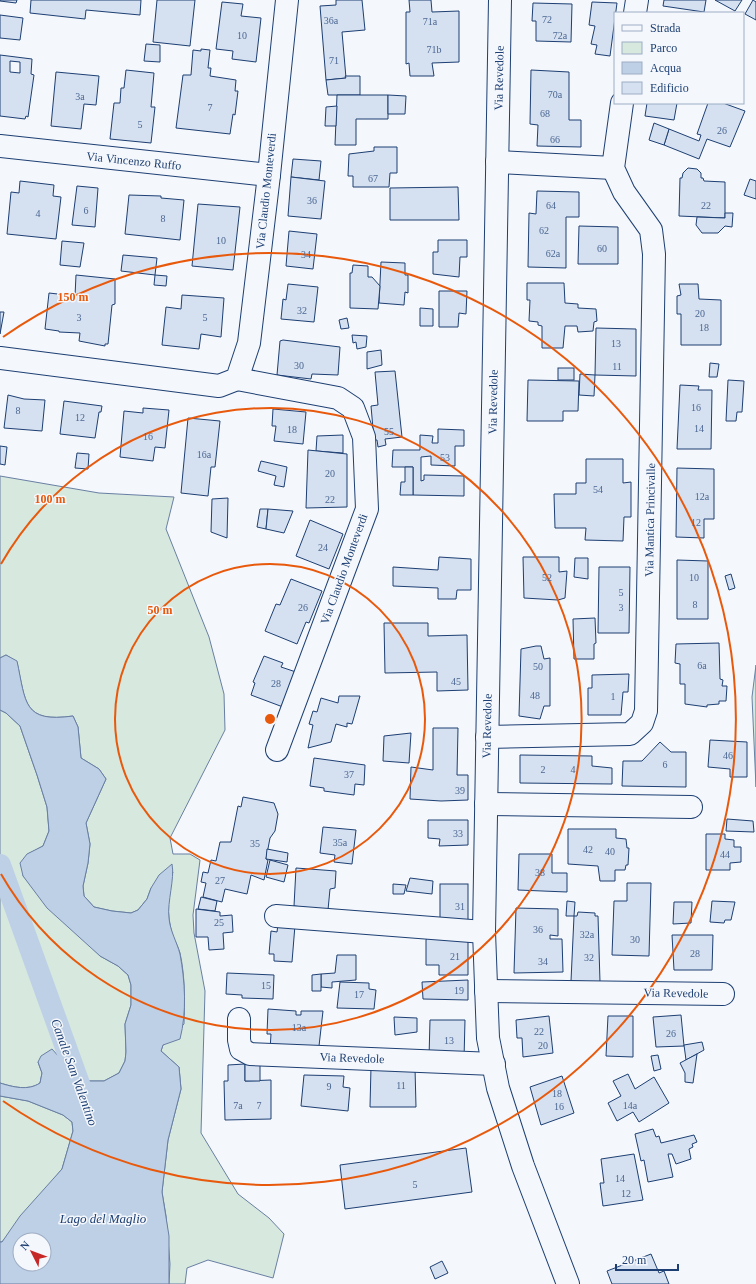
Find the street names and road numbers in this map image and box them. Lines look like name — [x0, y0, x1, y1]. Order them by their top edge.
street label: Via Revedole — [491, 45, 507, 111]
street label: Via Claudio Monteverdi — [253, 132, 279, 250]
street label: Via Vincenzo Ruffo — [86, 149, 182, 173]
street label: Via Revedole — [485, 369, 501, 435]
street label: Via Mantica Princivalle — [642, 463, 658, 577]
street label: Via Claudio Monteverdi — [317, 511, 371, 626]
street label: Via Revedole — [479, 693, 495, 759]
street label: Via Revedole — [643, 985, 709, 1001]
street label: Via Revedole — [319, 1050, 385, 1066]

